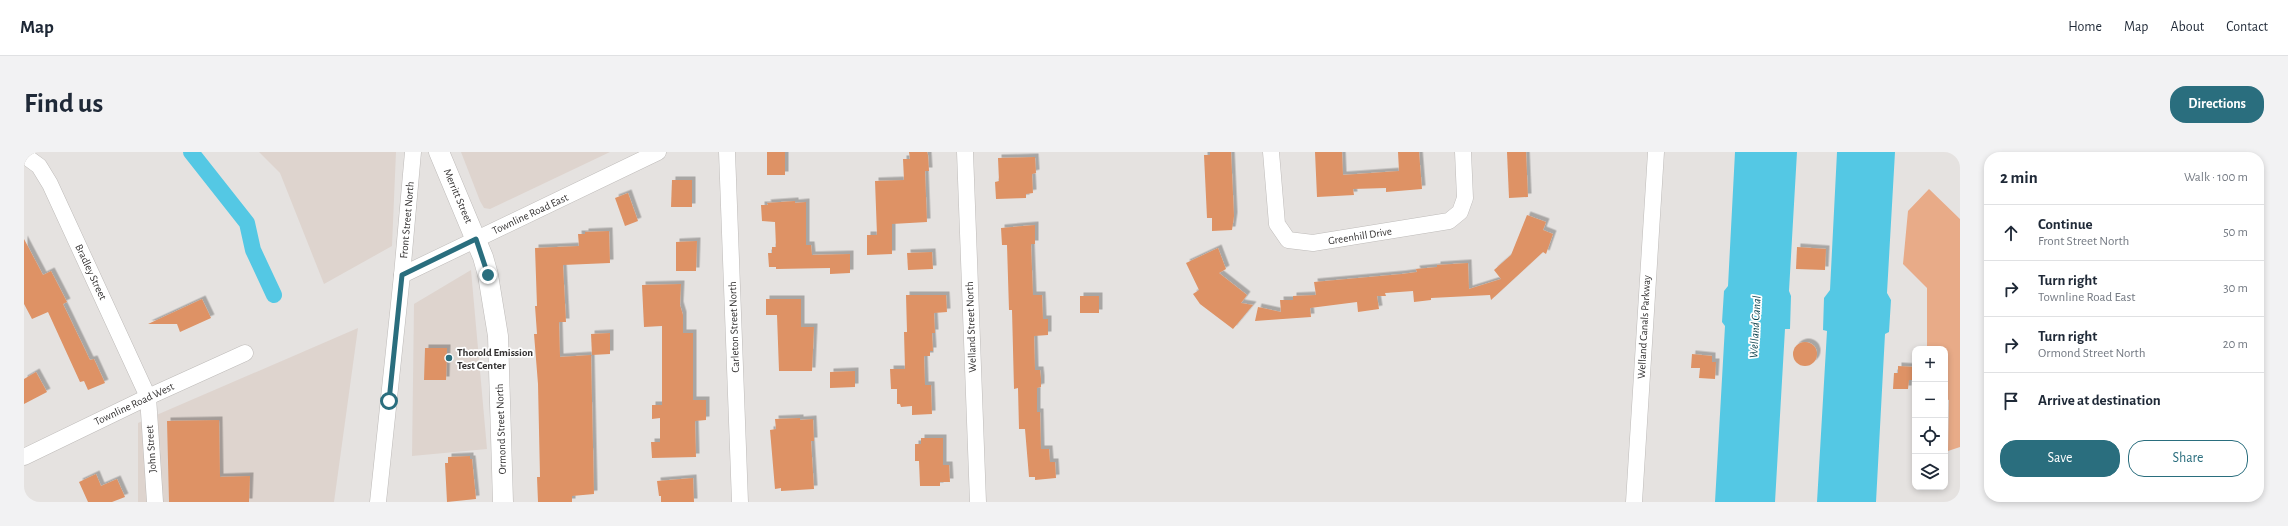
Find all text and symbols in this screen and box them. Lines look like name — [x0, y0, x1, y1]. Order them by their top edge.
text: Map — [20, 18, 54, 37]
text: Home — [2068, 20, 2102, 34]
text: Map — [2124, 20, 2148, 34]
text: About — [2170, 20, 2204, 34]
text: Contact — [2226, 20, 2268, 34]
button: Directions — [2170, 86, 2264, 123]
text: Find us — [24, 90, 103, 118]
street label: Merritt Street — [442, 167, 475, 225]
text: 2 min — [2000, 169, 2038, 186]
text: Walk · 100 m — [2184, 171, 2248, 184]
street label: Front Street North — [398, 181, 416, 259]
street label: Townline Road East — [490, 191, 570, 236]
text: Continue — [2038, 217, 2093, 232]
icon: ahead — [2000, 222, 2022, 244]
street label: Greenhill Drive — [1327, 226, 1393, 246]
text: 50 m — [2223, 226, 2248, 239]
text: Front Street North — [2038, 235, 2129, 248]
street label: Bradley Street — [73, 242, 109, 302]
route end — [479, 266, 497, 284]
text: Turn right — [2038, 273, 2097, 288]
street label: Welland Canals Parkway — [1636, 275, 1652, 379]
icon: right — [2000, 278, 2022, 300]
street label: Carleton Street North — [727, 281, 741, 373]
street label: Welland Street North — [964, 281, 978, 373]
text: 30 m — [2223, 282, 2248, 295]
text: Townline Road East — [2038, 291, 2135, 304]
water label: Welland Canal — [1747, 295, 1763, 359]
text: Turn right — [2038, 329, 2097, 344]
icon: right — [2000, 334, 2022, 356]
text: 20 m — [2223, 338, 2248, 351]
map controls — [1912, 346, 1948, 490]
button: + — [1912, 346, 1948, 382]
place label: Thorold Emission Test Center — [457, 347, 533, 371]
text: Ormond Street North — [2038, 347, 2145, 360]
marker: Thorold Emission Test Center — [444, 353, 454, 363]
street label: Townline Road West — [92, 381, 176, 427]
button: − — [1912, 382, 1948, 418]
street label: Ormond Street North — [494, 383, 508, 475]
icon: arrive — [2000, 390, 2022, 412]
route start — [380, 392, 398, 410]
text: Arrive at destination — [2038, 393, 2161, 408]
button: locate — [1912, 418, 1948, 454]
street label: John Street — [144, 424, 158, 473]
button: Save — [2000, 440, 2120, 477]
button: Share — [2128, 440, 2248, 477]
button: layers — [1912, 454, 1948, 490]

